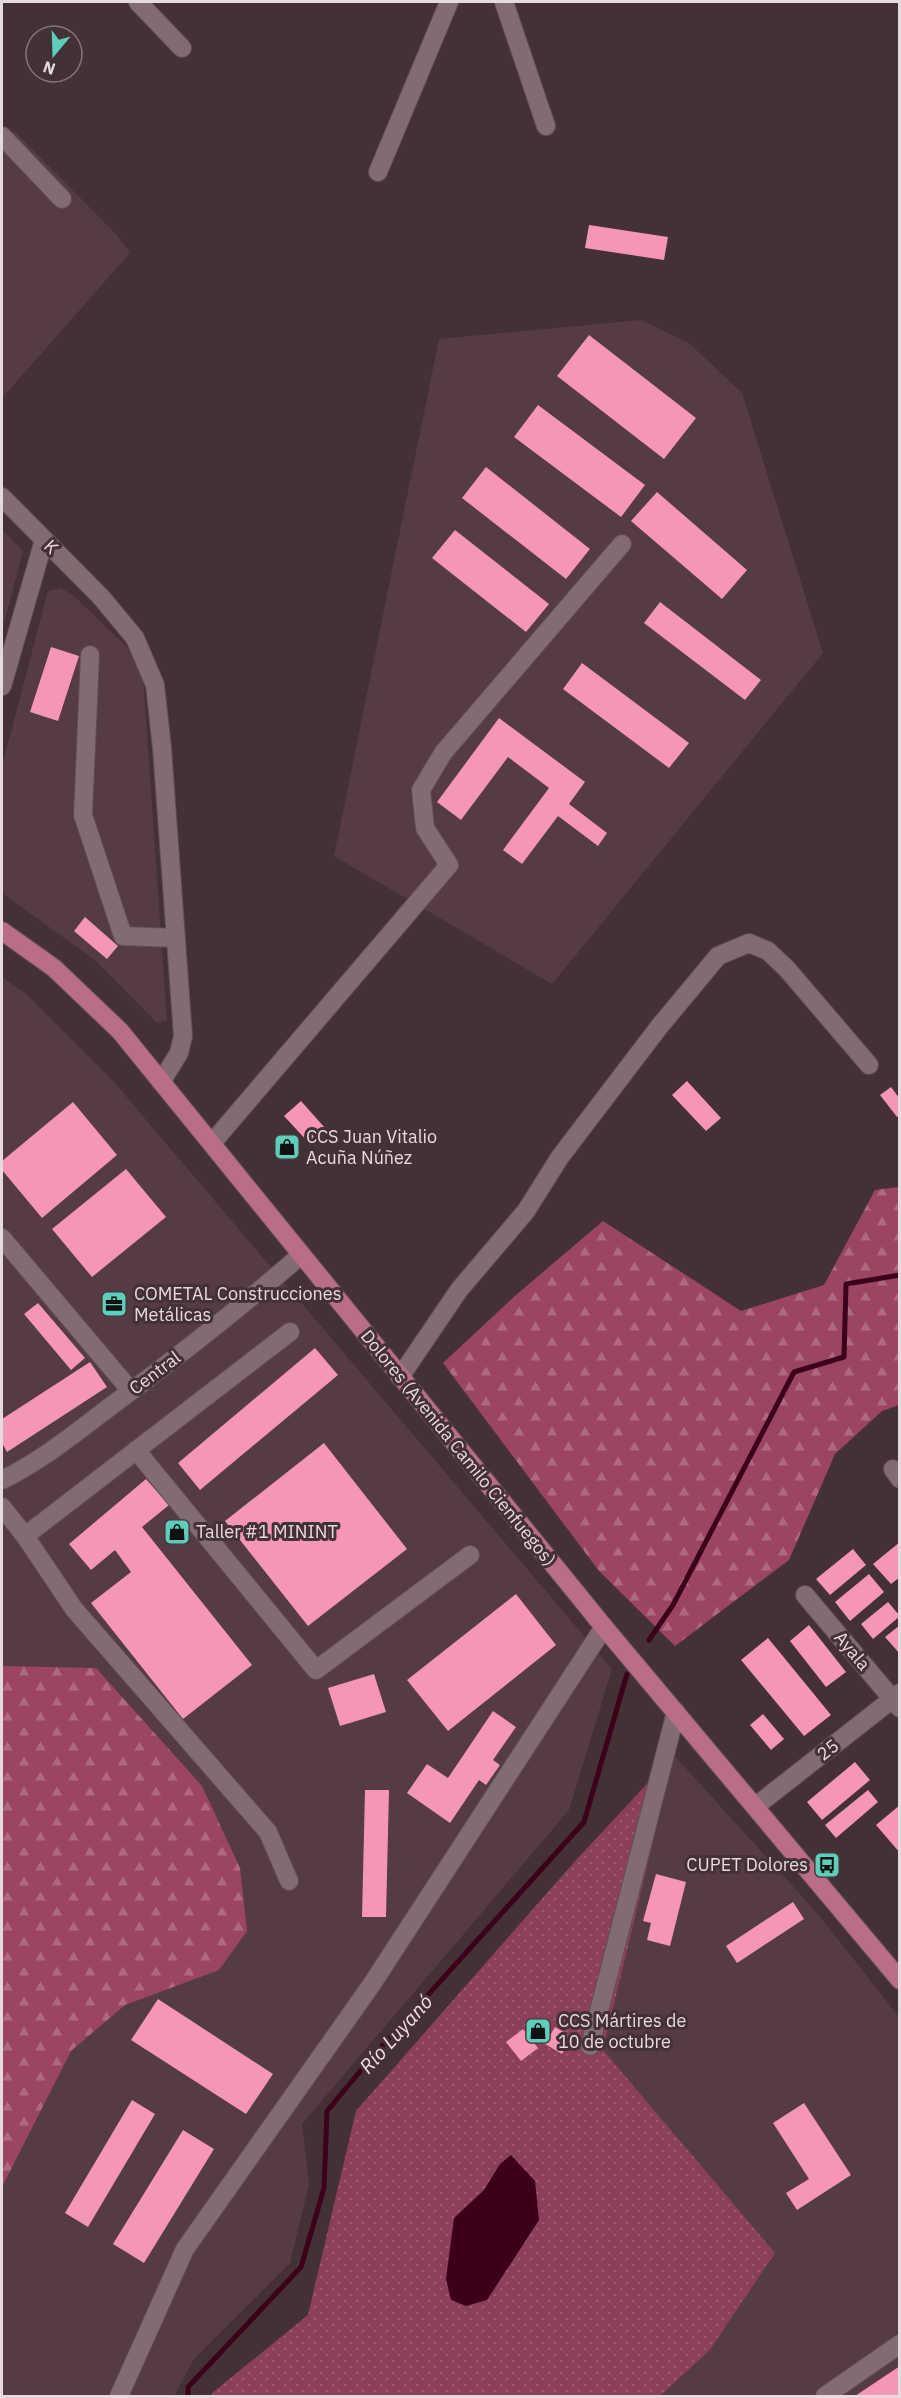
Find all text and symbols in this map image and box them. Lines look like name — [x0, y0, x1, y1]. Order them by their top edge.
north arrow — [24, 24, 84, 84]
text: N — [40, 57, 58, 80]
street label: K — [39, 534, 64, 559]
place label: CCS Juan Vitalio Acuña Núñez — [306, 1125, 437, 1169]
shop icon: CCS Juan Vitalio Acuña Núñez — [272, 1132, 302, 1162]
place label: COMETAL Construcciones Metálicas — [134, 1282, 341, 1326]
office icon: COMETAL Construcciones Metálicas — [99, 1289, 129, 1319]
street label: Dolores (Avenida Camilo Cienfuegos) — [356, 1325, 561, 1571]
street label: Central — [124, 1346, 185, 1399]
shop icon: Taller #1 MININT — [162, 1517, 192, 1547]
place label: Taller #1 MININT — [196, 1520, 338, 1543]
street label: Ayala — [829, 1626, 876, 1675]
street label: 25 — [812, 1734, 843, 1765]
bus stop icon: CUPET Dolores — [812, 1850, 842, 1880]
place label: CUPET Dolores — [686, 1853, 808, 1876]
water label: Río Luyanó — [353, 1988, 438, 2079]
place label: CCS Mártires de 10 de octubre — [558, 2009, 686, 2053]
shop icon: CCS Mártires de 10 de octubre — [523, 2016, 553, 2046]

